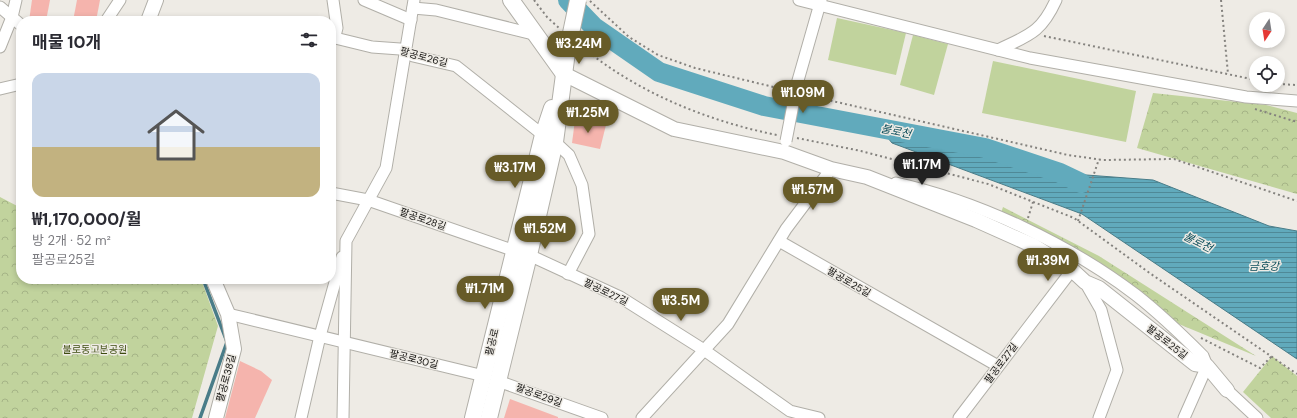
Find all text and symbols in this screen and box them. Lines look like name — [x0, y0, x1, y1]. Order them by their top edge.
north arrow — [1249, 12, 1285, 48]
map controls — [1249, 12, 1285, 92]
icon: filters — [298, 29, 320, 51]
text: 매물 10개 — [32, 31, 101, 53]
pin: ₩3.24M — [546, 31, 612, 65]
text: ₩3.24M — [556, 35, 602, 52]
street label: 팔공로26길 — [399, 44, 449, 70]
button: locate — [1249, 56, 1285, 92]
pin: ₩1.09M — [770, 80, 836, 114]
text: ₩1.09M — [781, 84, 825, 101]
icon: home — [140, 99, 212, 171]
pin: ₩1.25M — [555, 100, 621, 134]
text: ₩1.25M — [567, 104, 609, 121]
water label: 불로천 — [880, 121, 914, 141]
pin: ₩1.17M — [889, 152, 955, 186]
pin: ₩3.17M — [482, 155, 548, 189]
text: ₩1.17M — [903, 156, 941, 173]
text: ₩3.17M — [494, 159, 536, 176]
pin: ₩1.57M — [780, 177, 846, 211]
text: ₩1.57M — [792, 181, 834, 198]
street label: 팔공로28길 — [398, 205, 448, 233]
text: ₩1,170,000/월 — [32, 208, 141, 230]
pin: ₩1.52M — [512, 216, 578, 250]
text: ₩1.52M — [524, 220, 566, 237]
water label: 불로천 — [1181, 229, 1216, 256]
text: 방 2개 · 52 m² — [32, 232, 111, 249]
pin: ₩1.39M — [1015, 248, 1081, 282]
text: 팔공로25길 — [32, 251, 95, 268]
text: ₩1.39M — [1027, 252, 1069, 269]
water label: 금호강 — [1249, 259, 1281, 273]
street label: 팔공로25길 — [825, 264, 873, 300]
pin: ₩1.71M — [452, 276, 518, 310]
street label: 팔공로27길 — [582, 276, 630, 308]
text: ₩1.71M — [466, 280, 504, 297]
pin: ₩3.5M — [653, 288, 709, 322]
text: ₩3.5M — [662, 292, 700, 309]
street label: 팔공로25길 — [1144, 322, 1190, 362]
street label: 팔공로 — [482, 327, 502, 357]
street label: 팔공로27길 — [981, 340, 1021, 386]
park label: 불로동고분공원 — [63, 343, 127, 356]
street label: 팔공로30길 — [388, 347, 440, 371]
street label: 팔공로38길 — [213, 353, 239, 403]
street label: 팔공로29길 — [514, 381, 564, 409]

